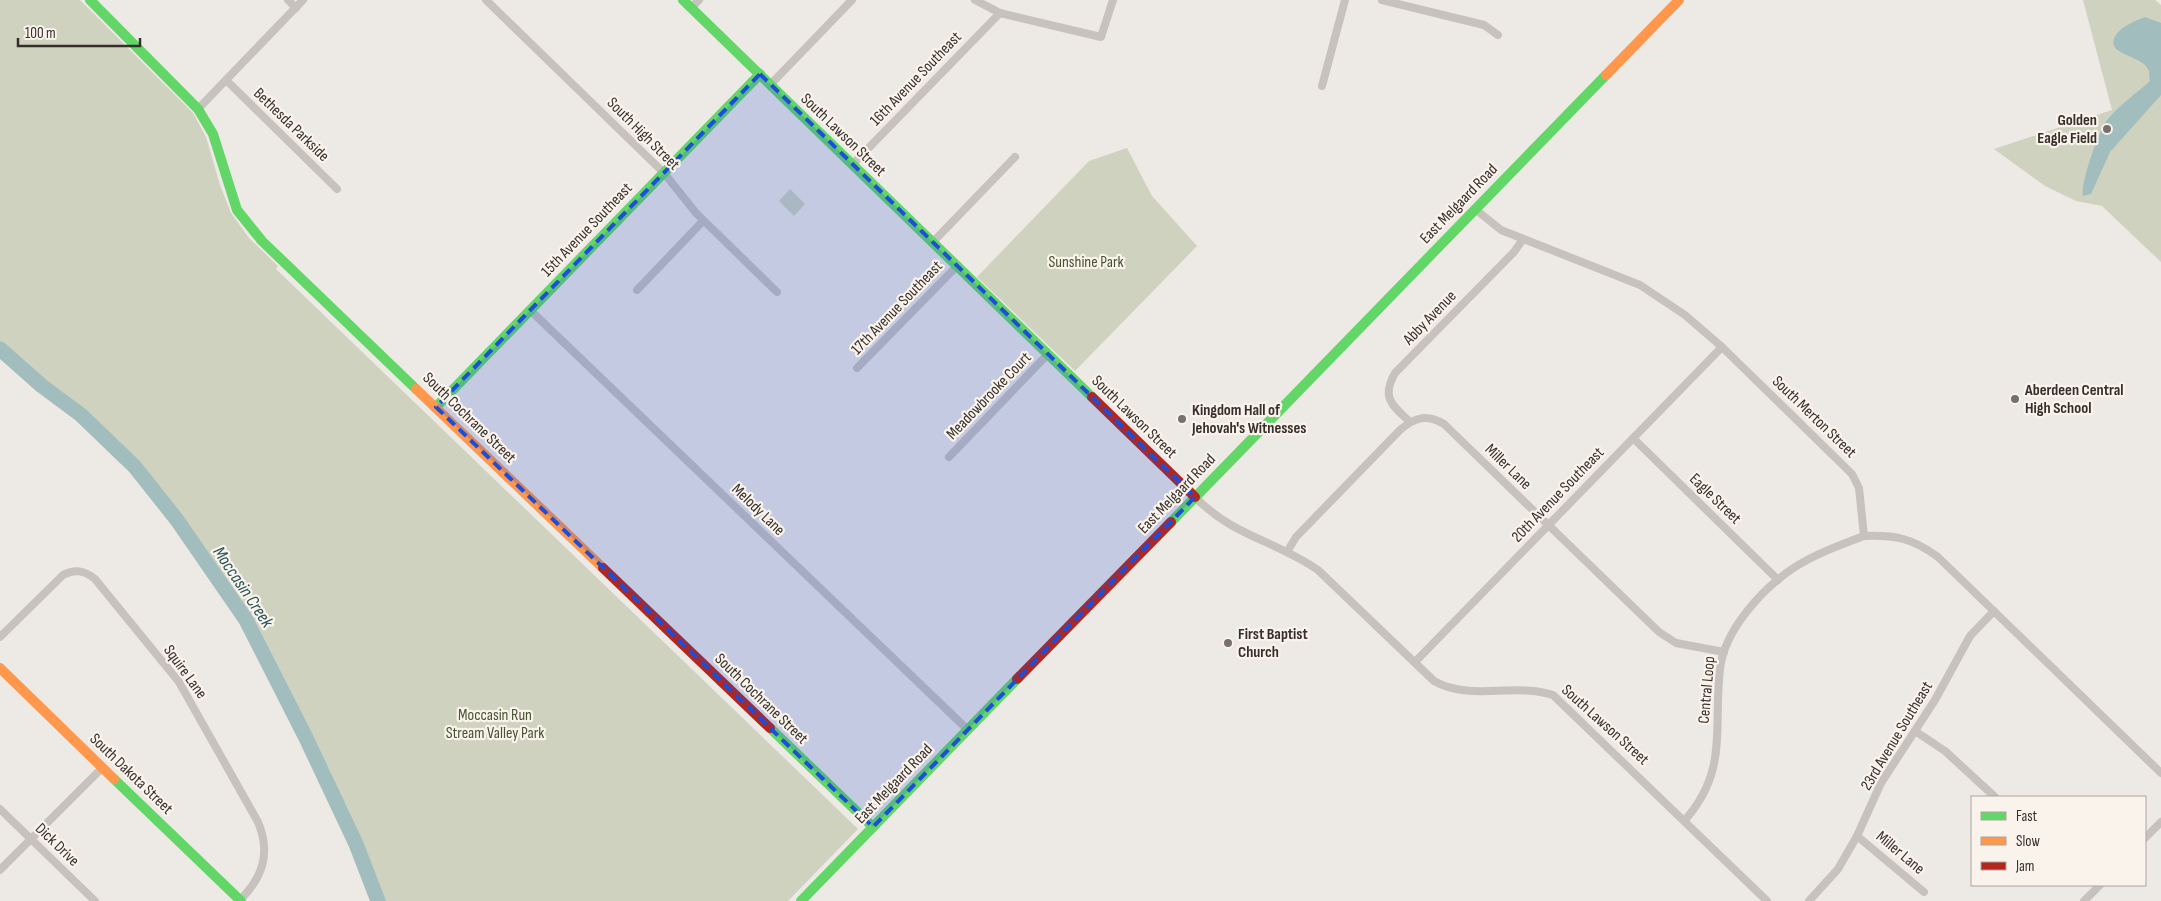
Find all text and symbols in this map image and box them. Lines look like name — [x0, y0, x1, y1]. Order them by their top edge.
scale bar — [18, 15, 140, 47]
text: 100 m — [25, 24, 56, 43]
street label: 16th Avenue Southeast — [866, 28, 966, 130]
street label: Bethesda Parkside — [249, 84, 333, 166]
street label: South Lawson Street — [796, 90, 890, 180]
street label: South High Street — [603, 94, 683, 174]
place label: Golden Eagle Field — [2037, 111, 2097, 148]
marker: Golden Eagle Field — [2101, 123, 2113, 135]
street label: East Melgaard Road — [1416, 160, 1502, 248]
street label: 15th Avenue Southeast — [537, 179, 637, 281]
park label: Sunshine Park — [1048, 253, 1124, 272]
street label: 17th Avenue Southeast — [847, 257, 947, 359]
street label: Abby Avenue — [1399, 287, 1460, 350]
street label: Meadowbrooke Court — [943, 348, 1036, 444]
street label: South Cochrane Street — [419, 369, 520, 467]
street label: South Lawson Street — [1087, 372, 1181, 462]
street label: South Merton Street — [1768, 372, 1860, 462]
place label: Aberdeen Central High School — [2024, 381, 2124, 418]
marker: Aberdeen Central High School — [2009, 393, 2021, 405]
place label: Kingdom Hall of Jehovah's Witnesses — [1191, 401, 1306, 438]
marker: Kingdom Hall of Jehovah's Witnesses — [1176, 413, 1188, 425]
street label: Miller Lane — [1481, 440, 1535, 494]
street label: 20th Avenue Southeast — [1508, 443, 1608, 546]
street label: East Melgaard Road — [1134, 450, 1220, 538]
street label: Eagle Street — [1685, 470, 1745, 528]
street label: Melody Lane — [728, 480, 788, 540]
water label: Moccasin Creek — [208, 542, 278, 633]
place label: First Baptist Church — [1238, 625, 1308, 662]
marker: First Baptist Church — [1222, 637, 1234, 649]
street label: Squire Lane — [159, 641, 211, 703]
street label: South Cochrane Street — [711, 650, 812, 748]
street label: Central Loop — [1695, 656, 1719, 724]
street label: 23rd Avenue Southeast — [1857, 678, 1937, 794]
street label: South Lawson Street — [1557, 681, 1653, 769]
park label: Moccasin Run Stream Valley Park — [446, 706, 544, 743]
street label: South Dakota Street — [86, 730, 177, 818]
street label: East Melgaard Road — [851, 740, 937, 828]
legend — [1971, 796, 2146, 886]
text: Fast — [2016, 807, 2038, 826]
street label: Dick Drive — [31, 819, 83, 871]
street label: Miller Lane — [1872, 827, 1928, 879]
text: Slow — [2016, 832, 2040, 851]
text: Jam — [2015, 857, 2034, 876]

